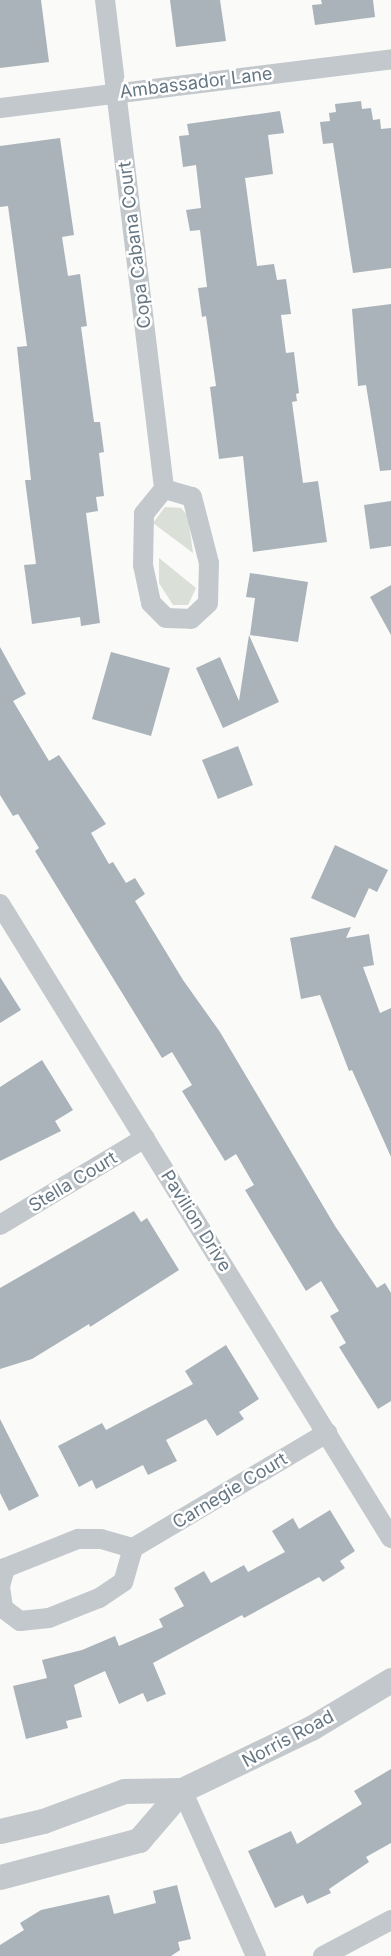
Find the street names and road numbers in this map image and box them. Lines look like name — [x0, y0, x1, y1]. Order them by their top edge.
street label: Ambassador Lane — [118, 63, 274, 103]
street label: Copa Cabana Court — [114, 160, 156, 330]
street label: Stella Court — [25, 1147, 121, 1217]
street label: Pavilion Drive — [156, 1166, 236, 1276]
street label: Carnegie Court — [169, 1448, 291, 1534]
street label: Norris Road — [238, 1706, 338, 1772]

